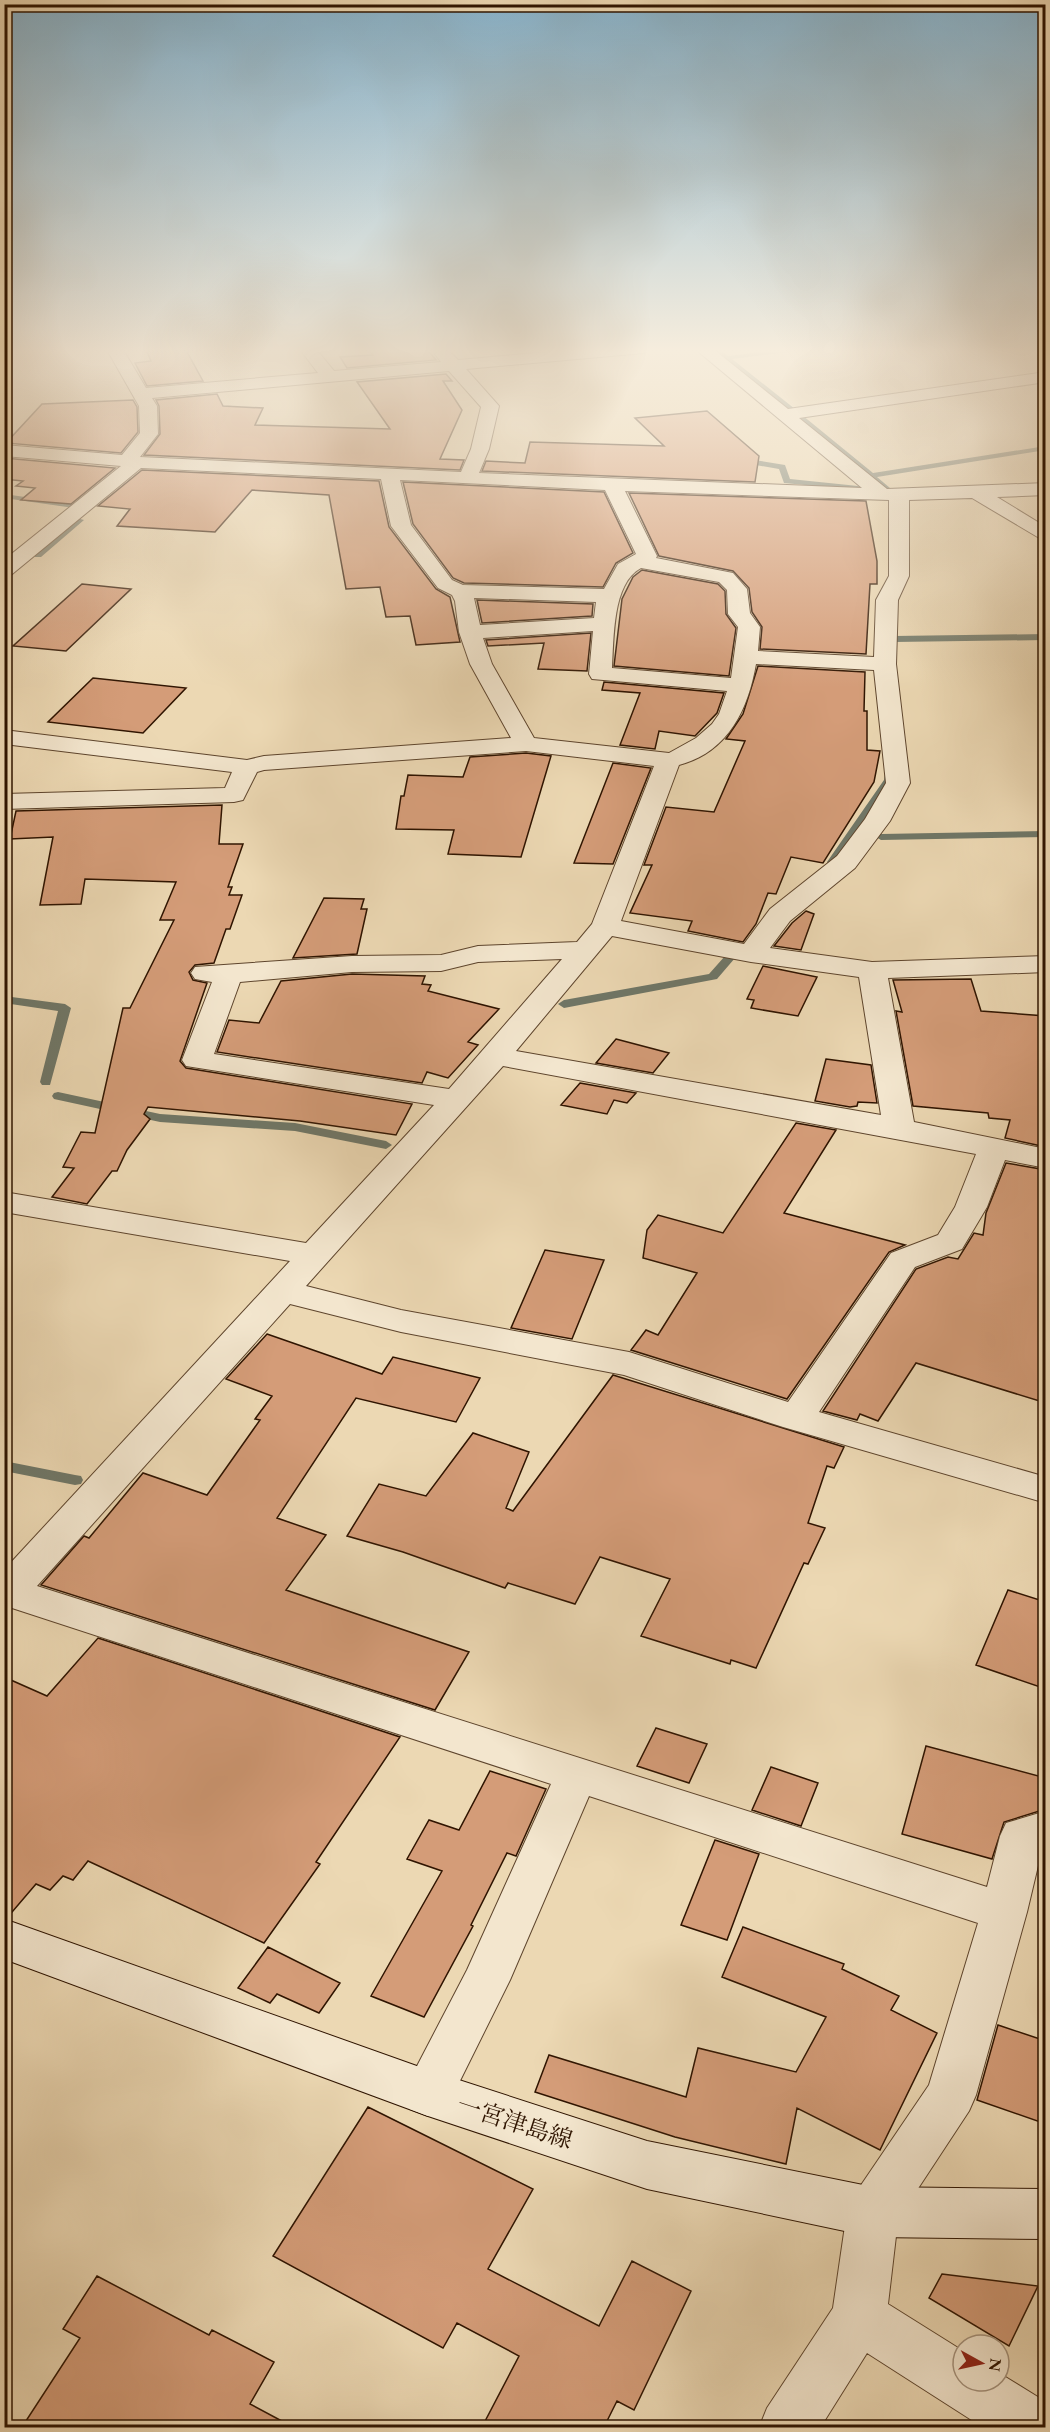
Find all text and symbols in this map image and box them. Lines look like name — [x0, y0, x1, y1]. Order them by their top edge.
street label: 一宮津島線 — [453, 2089, 577, 2155]
north arrow — [951, 2333, 1011, 2393]
text: N — [984, 2357, 1007, 2373]

